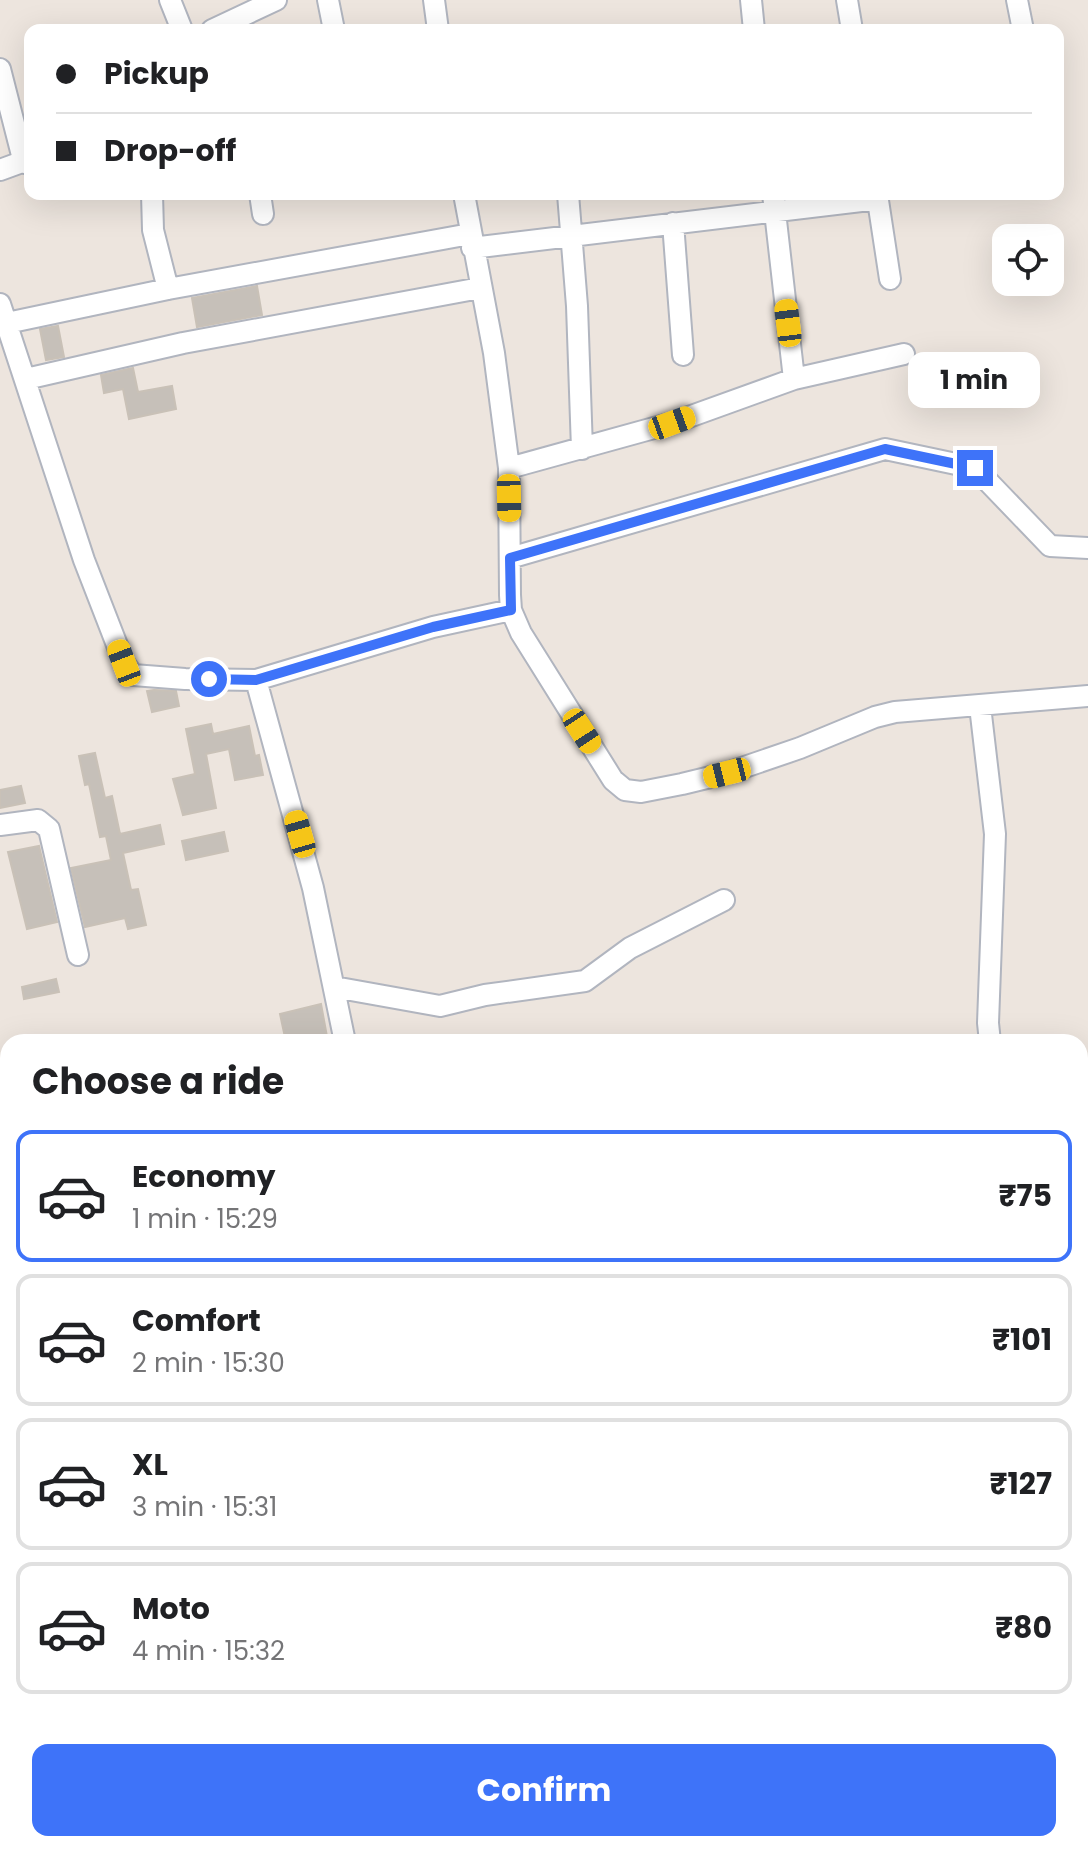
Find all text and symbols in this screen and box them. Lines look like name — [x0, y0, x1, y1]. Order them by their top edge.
text: Pickup — [104, 52, 209, 95]
text: Drop-off — [104, 129, 236, 172]
map controls — [992, 224, 1064, 296]
button: locate — [992, 224, 1064, 296]
car — [773, 298, 803, 348]
callout: 1 min — [909, 352, 1041, 408]
text: 1 min — [940, 362, 1008, 398]
car — [645, 404, 699, 442]
route end — [957, 450, 993, 486]
car — [497, 474, 521, 522]
car — [104, 636, 144, 690]
route start — [191, 661, 227, 697]
car — [559, 704, 605, 758]
car — [701, 756, 753, 790]
car — [282, 808, 318, 860]
text: Choose a ride — [32, 1056, 284, 1107]
text: Economy — [132, 1155, 276, 1198]
icon: car — [36, 1160, 108, 1232]
text: ₹75 — [999, 1174, 1052, 1217]
text: 1 min · 15:29 — [132, 1201, 278, 1237]
text: Comfort — [132, 1299, 261, 1342]
icon: car — [36, 1304, 108, 1376]
text: ₹101 — [992, 1318, 1052, 1361]
text: 2 min · 15:30 — [132, 1345, 285, 1381]
text: XL — [132, 1443, 168, 1486]
icon: car — [36, 1448, 108, 1520]
text: ₹127 — [990, 1462, 1052, 1505]
text: 3 min · 15:31 — [132, 1489, 277, 1525]
text: Moto — [132, 1587, 210, 1630]
icon: car — [36, 1592, 108, 1664]
text: ₹80 — [995, 1606, 1052, 1649]
text: 4 min · 15:32 — [132, 1633, 285, 1669]
button: Confirm — [32, 1744, 1056, 1836]

